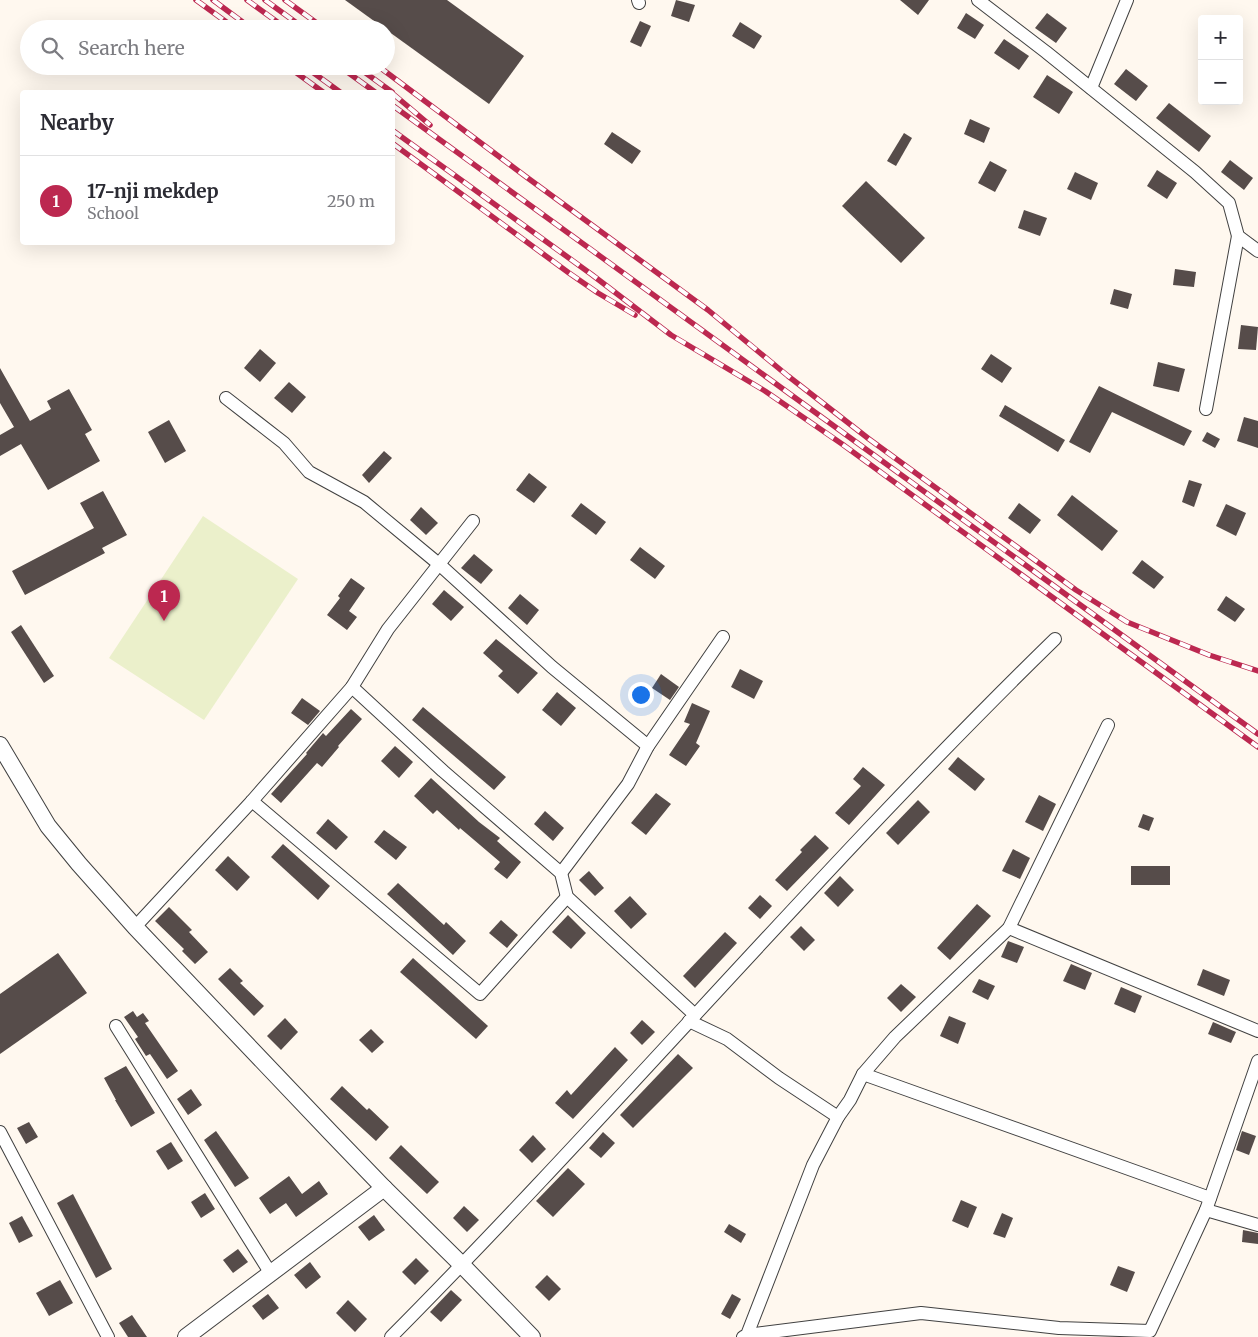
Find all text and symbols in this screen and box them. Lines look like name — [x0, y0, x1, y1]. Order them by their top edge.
map controls — [1198, 15, 1243, 105]
button: + — [1198, 15, 1243, 60]
search box — [20, 20, 395, 75]
icon: search — [38, 34, 66, 62]
text: Search here — [78, 36, 185, 60]
button: − — [1198, 60, 1243, 105]
text: Nearby — [40, 109, 114, 136]
text: 17-nji mekdep — [87, 179, 219, 203]
text: 1 — [52, 191, 60, 211]
text: 250 m — [327, 191, 375, 211]
text: School — [87, 203, 139, 223]
pin: 1 — [148, 580, 180, 621]
your location — [628, 682, 654, 708]

